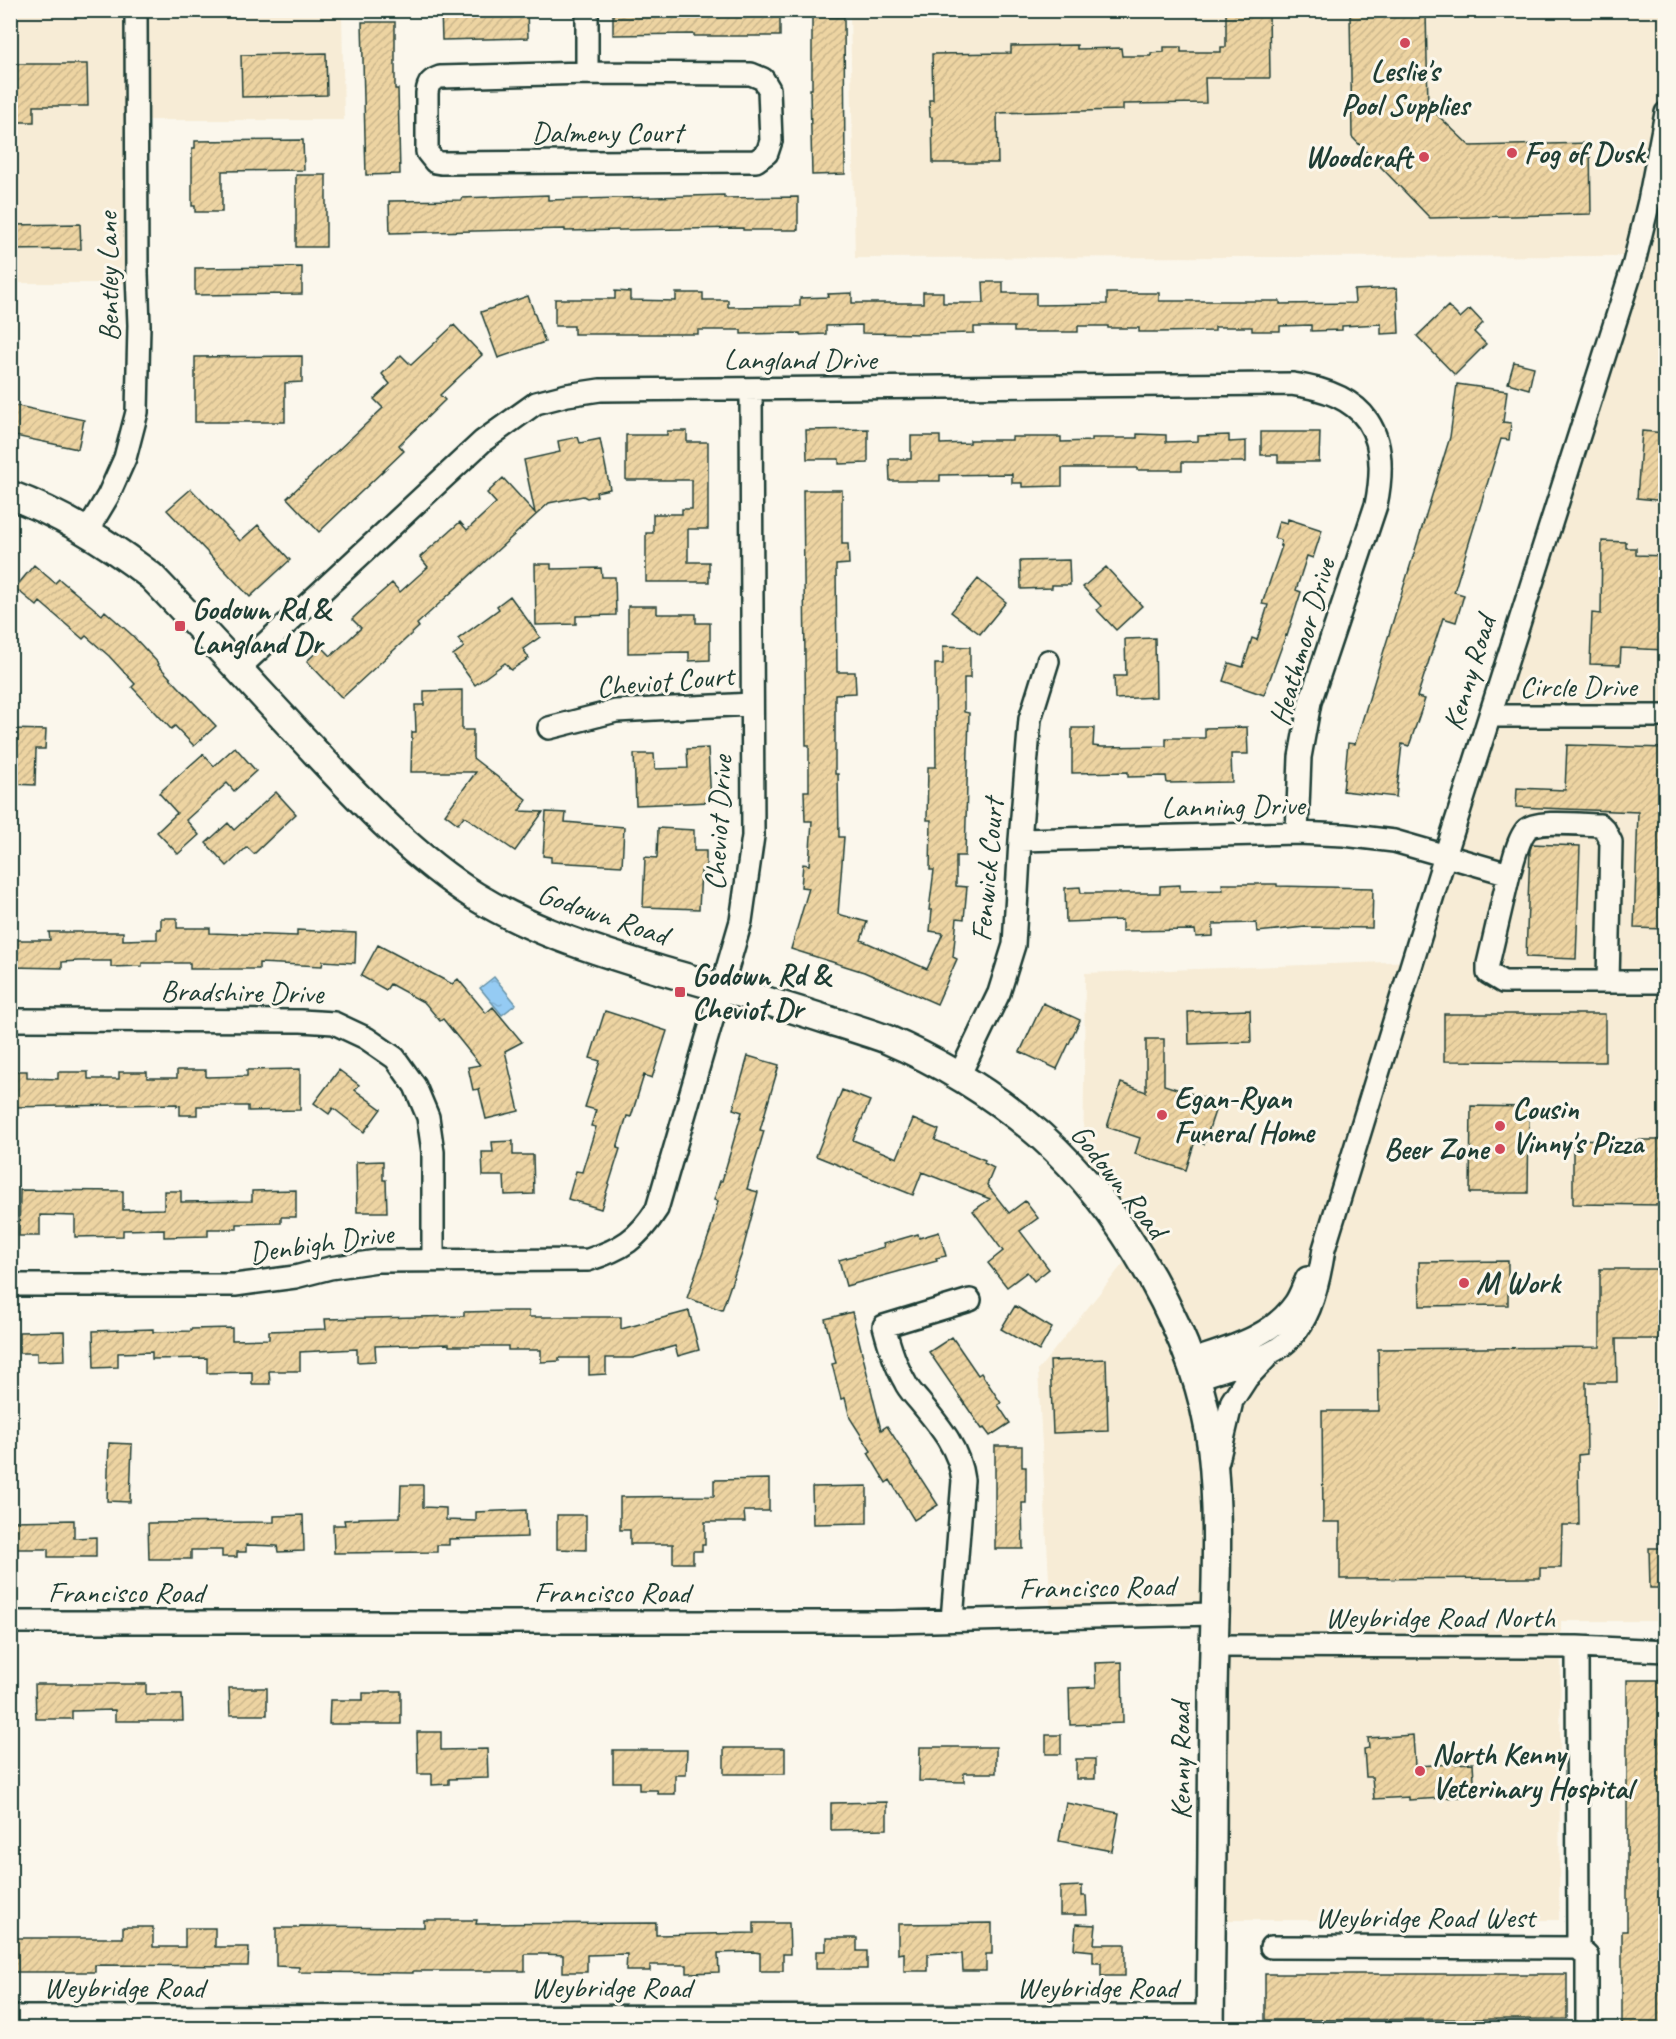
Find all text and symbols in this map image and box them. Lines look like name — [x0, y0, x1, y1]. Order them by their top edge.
marker: Leslie's Pool Supplies — [1398, 36, 1412, 50]
place label: Leslie's Pool Supplies — [1341, 52, 1472, 124]
street label: Dalmeny Court — [531, 113, 687, 151]
place label: Fog of Dusk — [1524, 134, 1647, 172]
place label: Woodcraft — [1305, 138, 1416, 176]
marker: Fog of Dusk — [1505, 146, 1519, 160]
marker: Woodcraft — [1417, 150, 1431, 164]
street label: Bentley Lane — [88, 210, 128, 342]
street label: Langland Drive — [723, 340, 879, 378]
street label: Heathmoor Drive — [1260, 552, 1345, 730]
place label: Godown Rd & Langland Dr — [192, 590, 333, 662]
street label: Kenny Road — [1434, 607, 1506, 735]
marker: Godown Rd & Langland Dr — [173, 619, 187, 633]
street label: Cheviot Court — [595, 656, 738, 706]
street label: Circle Drive — [1520, 667, 1639, 705]
street label: Cheviot Drive — [695, 752, 741, 891]
street label: Lanning Drive — [1161, 786, 1307, 826]
street label: Fenwick Court — [962, 793, 1013, 943]
street label: Godown Road — [533, 874, 677, 955]
place label: Godown Rd & Cheviot Dr — [692, 956, 833, 1028]
street label: Bradshire Drive — [160, 972, 326, 1012]
marker: Godown Rd & Cheviot Dr — [673, 985, 687, 999]
place label: Egan-Ryan Funeral Home — [1174, 1079, 1316, 1151]
place label: Cousin Vinny's Pizza — [1512, 1090, 1646, 1162]
marker: Egan-Ryan Funeral Home — [1155, 1108, 1169, 1122]
street label: Godown Road — [1062, 1116, 1178, 1249]
marker: Cousin Vinny's Pizza — [1493, 1119, 1507, 1133]
place label: Beer Zone — [1384, 1130, 1491, 1168]
marker: Beer Zone — [1493, 1142, 1507, 1156]
street label: Denbigh Drive — [247, 1214, 398, 1272]
place label: M Work — [1476, 1264, 1562, 1302]
marker: M Work — [1457, 1276, 1471, 1290]
street label: Francisco Road — [1019, 1567, 1180, 1607]
street label: Francisco Road — [48, 1573, 208, 1611]
street label: Francisco Road — [534, 1573, 694, 1611]
street label: Weybridge Road North — [1325, 1598, 1555, 1636]
street label: Kenny Road — [1161, 1698, 1199, 1820]
place label: North Kenny Veterinary Hospital — [1432, 1735, 1638, 1808]
marker: North Kenny Veterinary Hospital — [1413, 1764, 1427, 1778]
street label: Weybridge Road West — [1315, 1898, 1538, 1936]
street label: Weybridge Road — [43, 1968, 209, 2006]
street label: Weybridge Road — [530, 1968, 696, 2006]
street label: Weybridge Road — [1016, 1968, 1182, 2006]

